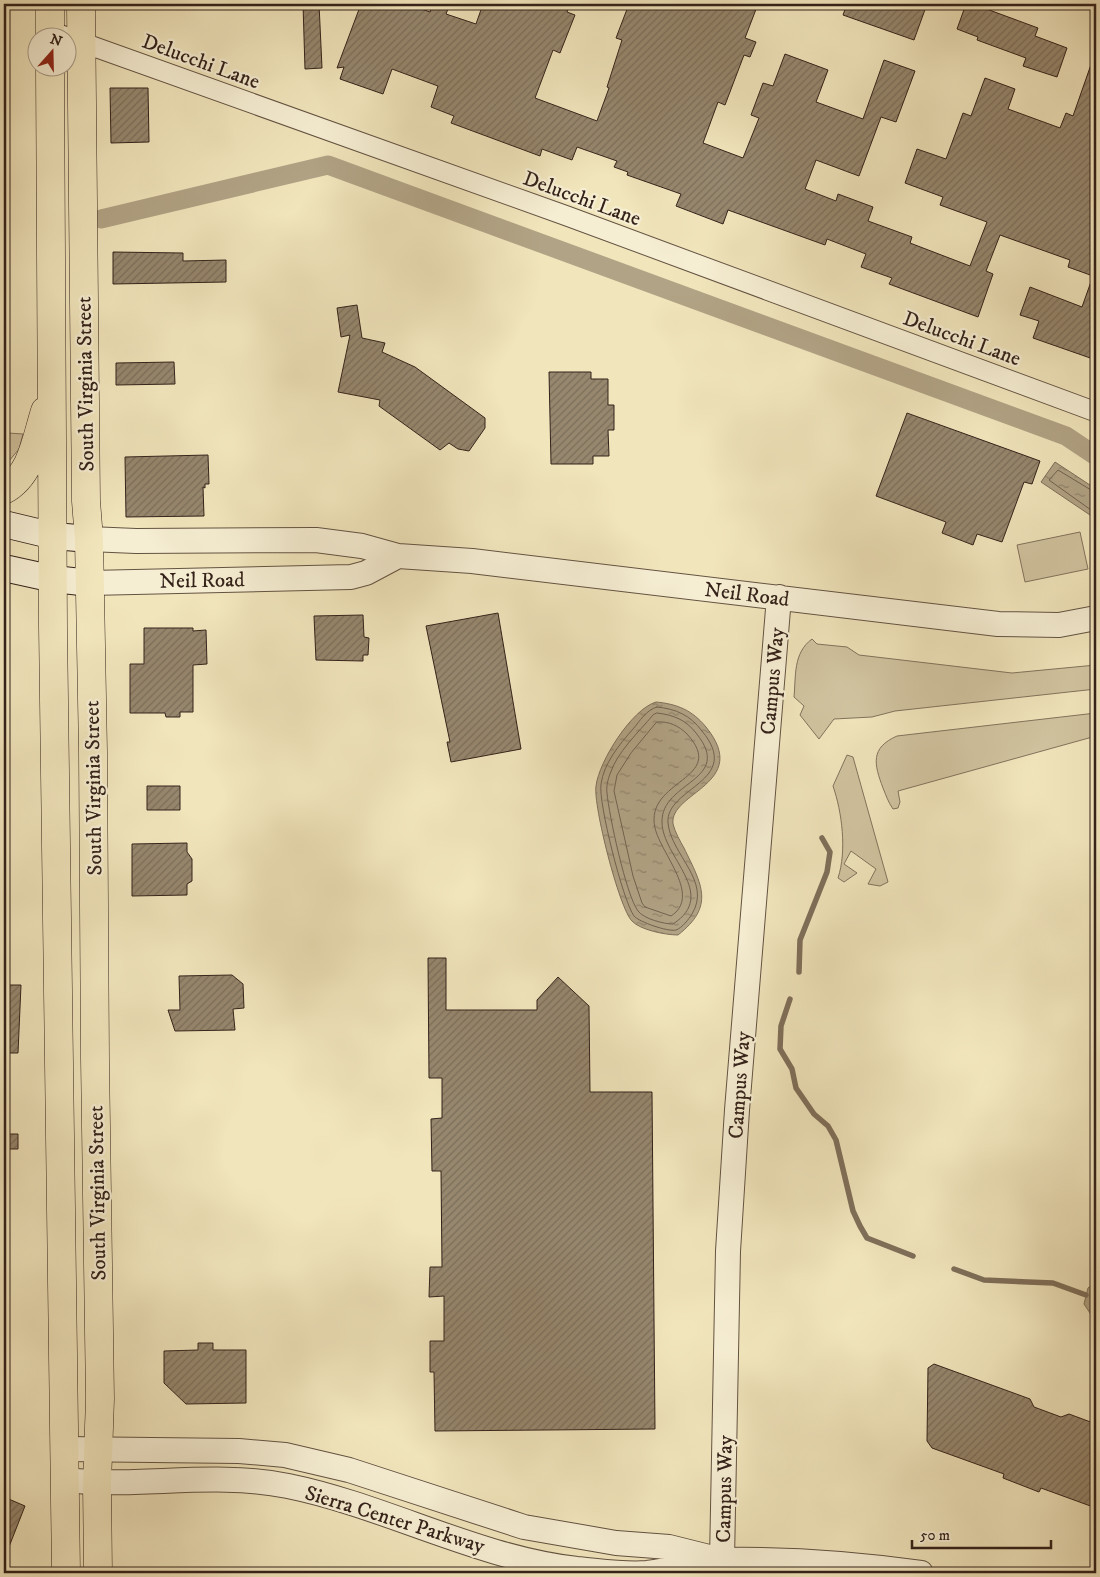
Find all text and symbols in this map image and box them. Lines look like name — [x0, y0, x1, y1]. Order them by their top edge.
north arrow — [28, 28, 78, 78]
street label: Delucchi Lane — [138, 29, 263, 95]
text: N — [48, 30, 65, 51]
street label: Delucchi Lane — [519, 166, 644, 232]
street label: South Virginia Street — [71, 296, 101, 472]
street label: Delucchi Lane — [899, 306, 1024, 372]
street label: Neil Road — [159, 567, 245, 595]
street label: Neil Road — [703, 577, 791, 613]
street label: Campus Way — [755, 625, 791, 736]
street label: South Virginia Street — [79, 700, 109, 876]
street label: Campus Way — [723, 1029, 757, 1140]
street label: South Virginia Street — [83, 1105, 113, 1281]
street label: Campus Way — [711, 1434, 739, 1543]
street label: Sierra Center Parkway — [302, 1480, 489, 1560]
scale bar — [912, 1517, 1051, 1549]
text: 50 m — [920, 1526, 950, 1545]

